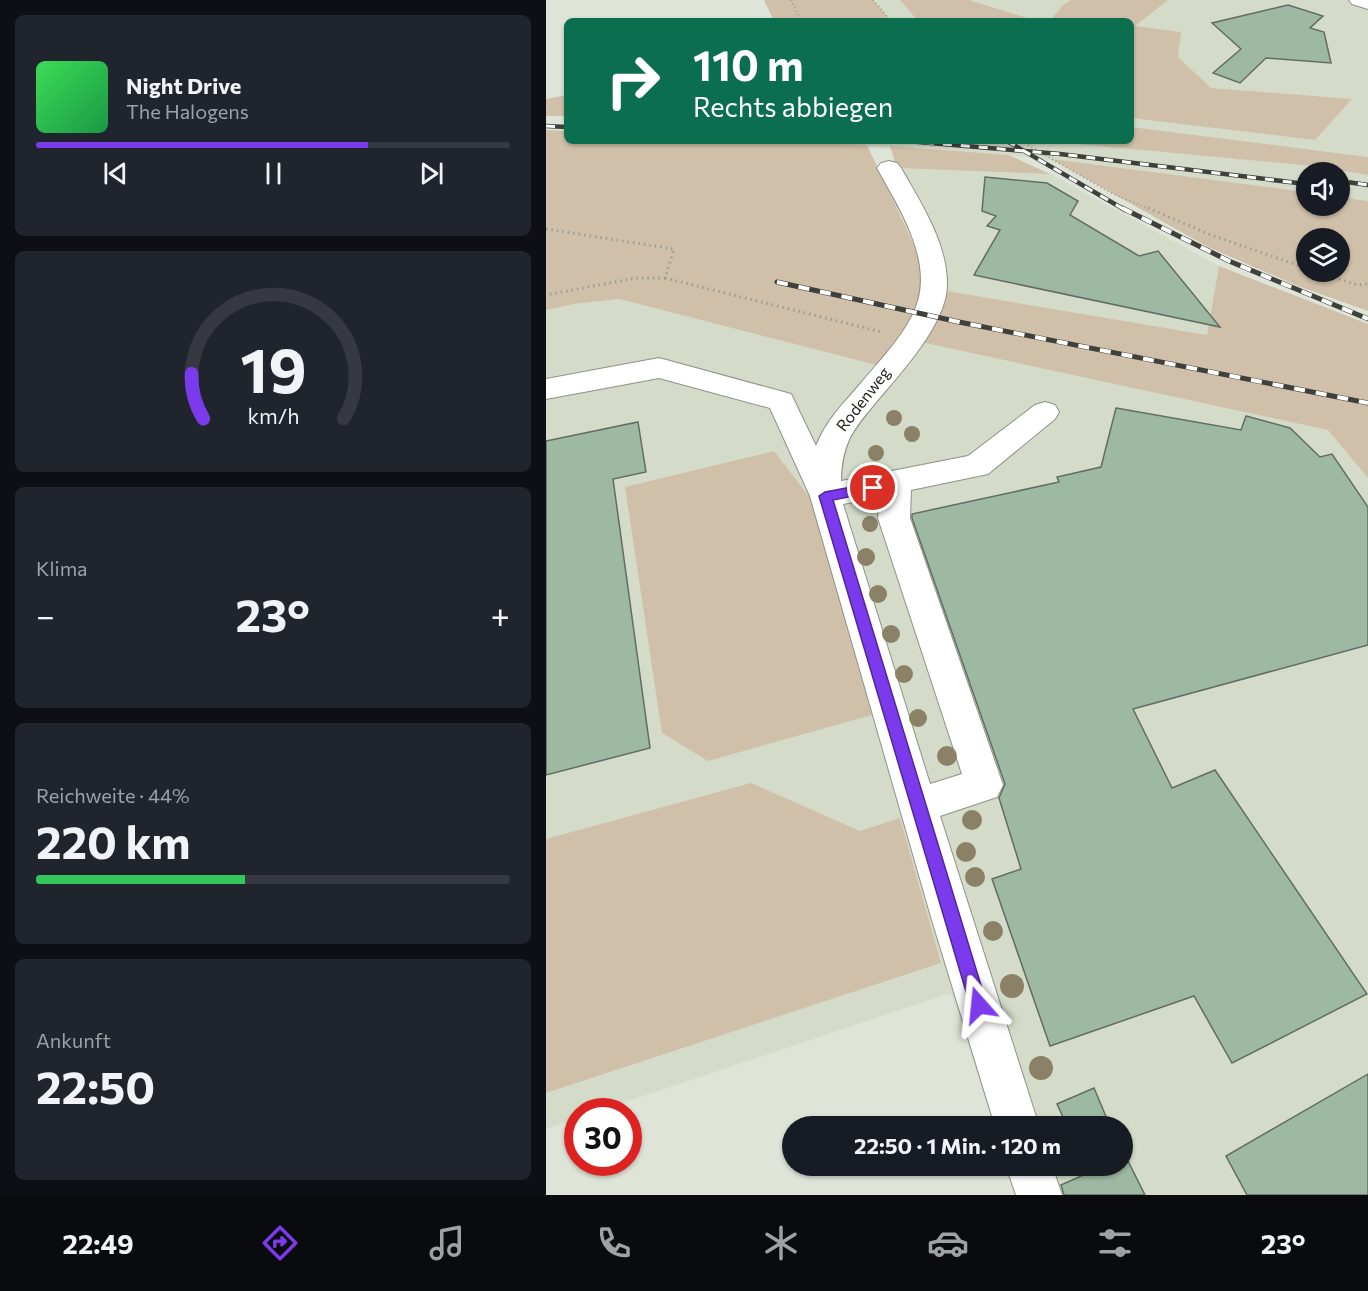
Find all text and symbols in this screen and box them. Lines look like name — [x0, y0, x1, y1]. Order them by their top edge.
text: 110 m — [693, 38, 804, 90]
icon: right — [594, 42, 672, 120]
text: Night Drive — [126, 72, 241, 99]
text: Rechts abbiegen — [693, 90, 893, 123]
text: The Halogens — [126, 99, 249, 123]
icon: previous — [99, 157, 132, 190]
icon: pause — [257, 157, 290, 190]
icon: next — [415, 157, 448, 190]
map controls — [1296, 162, 1350, 282]
button: sound — [1296, 162, 1350, 216]
button: layers — [1296, 228, 1350, 282]
text: 19 — [240, 330, 306, 406]
street label: Rodenweg — [832, 363, 894, 435]
text: km/h — [247, 402, 299, 428]
pin — [847, 462, 898, 513]
icon: arrive — [856, 471, 889, 504]
text: Klima — [36, 556, 88, 580]
text: 23° — [236, 586, 310, 641]
text: − — [36, 594, 55, 635]
text: + — [491, 594, 510, 635]
text: Reichweite · 44% — [36, 783, 190, 807]
text: 220 km — [36, 813, 191, 868]
position arrow — [947, 973, 1011, 1037]
text: Ankunft — [36, 1028, 111, 1052]
text: 22:50 — [36, 1058, 155, 1113]
speed limit sign: 30 — [564, 1098, 642, 1176]
text: 22:50 · 1 Min. · 120 m — [854, 1132, 1061, 1159]
icon: directions — [259, 1222, 301, 1264]
icon: music — [426, 1222, 468, 1264]
icon: phone — [593, 1222, 635, 1264]
icon: climate — [760, 1222, 802, 1264]
icon: car — [927, 1222, 969, 1264]
icon: filters — [1094, 1222, 1136, 1264]
text: 22:49 — [63, 1227, 134, 1260]
text: 23° — [1261, 1227, 1305, 1260]

